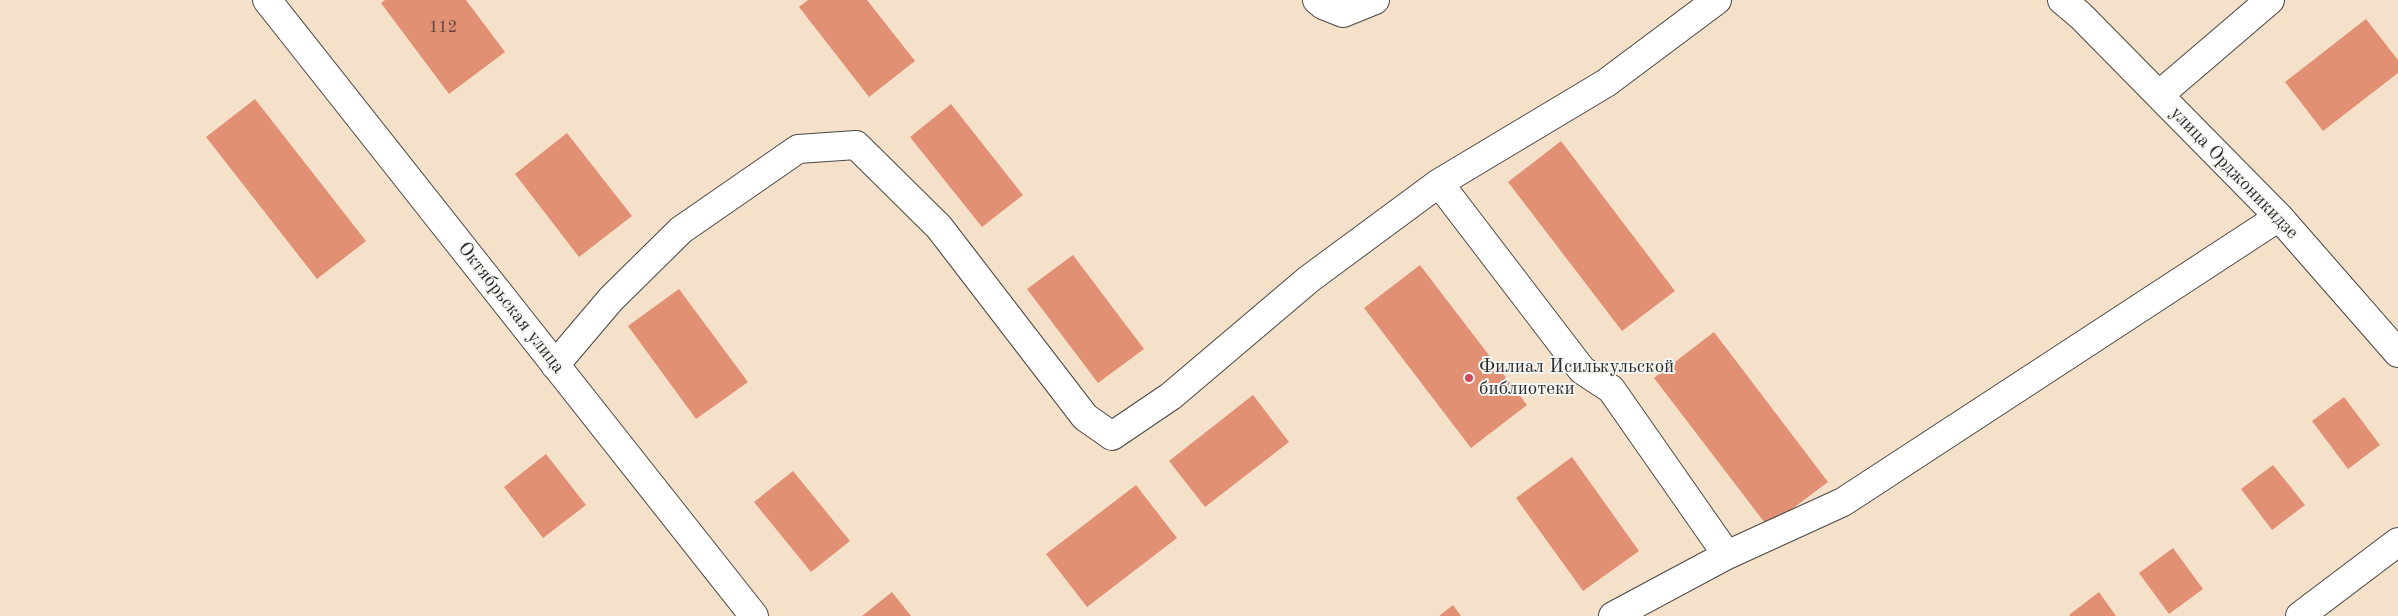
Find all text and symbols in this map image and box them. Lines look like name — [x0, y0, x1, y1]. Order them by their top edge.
house number: 112 — [429, 18, 457, 38]
street label: улица Орджоникидзе — [2165, 102, 2303, 244]
street label: Октябрьская улица — [453, 238, 569, 378]
place label: Филиал Исилькульской библиотеки — [1479, 356, 1674, 400]
marker: Филиал Исилькульской библиотеки — [1463, 372, 1475, 384]

